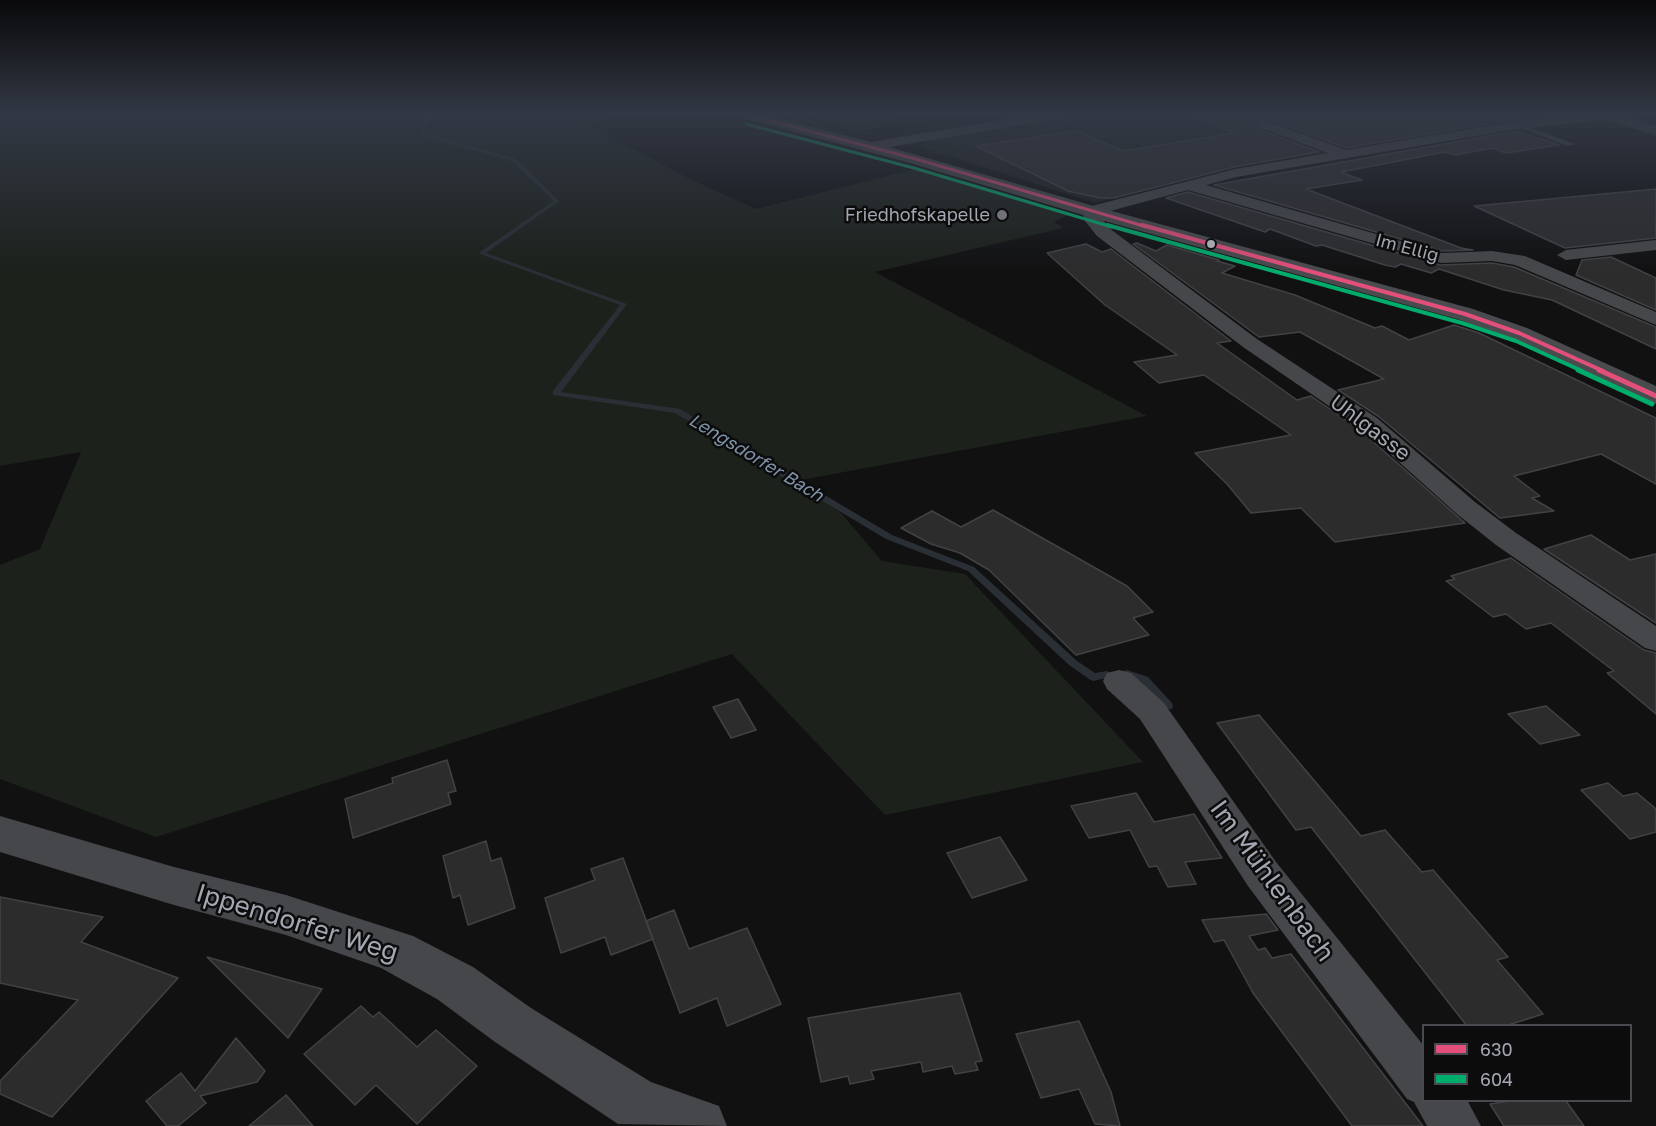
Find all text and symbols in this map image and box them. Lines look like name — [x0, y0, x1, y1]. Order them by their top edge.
place label: Friedhofskapelle — [845, 204, 990, 226]
marker: Friedhofskapelle — [995, 208, 1009, 222]
street label: Im Ellig — [1373, 229, 1441, 267]
unlabelled marker — [1205, 238, 1217, 250]
street label: Uhlgasse — [1325, 390, 1415, 466]
water label: Lengsdorfer Bach — [685, 409, 827, 507]
street label: Im Mühlenbach — [1203, 794, 1341, 968]
street label: Ippendorfer Weg — [192, 877, 402, 969]
legend — [1422, 1024, 1632, 1102]
text: 630 — [1480, 1038, 1513, 1060]
text: 604 — [1480, 1068, 1513, 1090]

